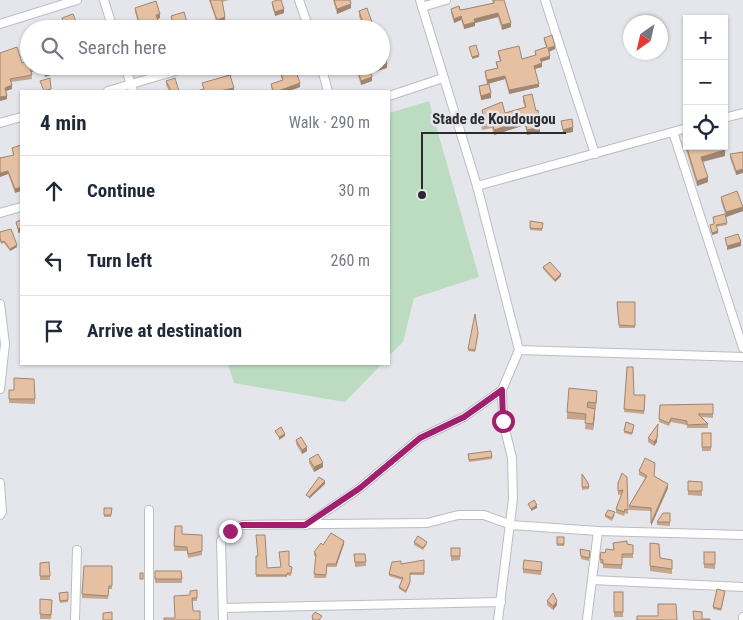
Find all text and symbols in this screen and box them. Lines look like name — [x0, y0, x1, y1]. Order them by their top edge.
north arrow — [623, 15, 668, 60]
map controls — [683, 15, 728, 150]
button: + — [683, 15, 728, 60]
search box — [20, 20, 390, 75]
icon: search — [38, 34, 66, 62]
text: Search here — [78, 36, 166, 59]
button: − — [683, 60, 728, 105]
callout: Stade de Koudougou — [422, 103, 566, 133]
button: locate — [683, 105, 728, 150]
text: Stade de Koudougou — [432, 110, 556, 128]
text: 4 min — [40, 111, 87, 135]
text: Walk · 290 m — [289, 113, 370, 132]
icon: ahead — [40, 177, 68, 205]
text: Continue — [87, 179, 155, 202]
text: 30 m — [338, 181, 370, 200]
icon: left — [40, 247, 68, 275]
text: Turn left — [87, 249, 152, 272]
text: 260 m — [331, 251, 370, 270]
icon: arrive — [40, 317, 68, 345]
text: Arrive at destination — [87, 319, 242, 342]
route start — [492, 410, 515, 433]
route end — [219, 520, 242, 543]

